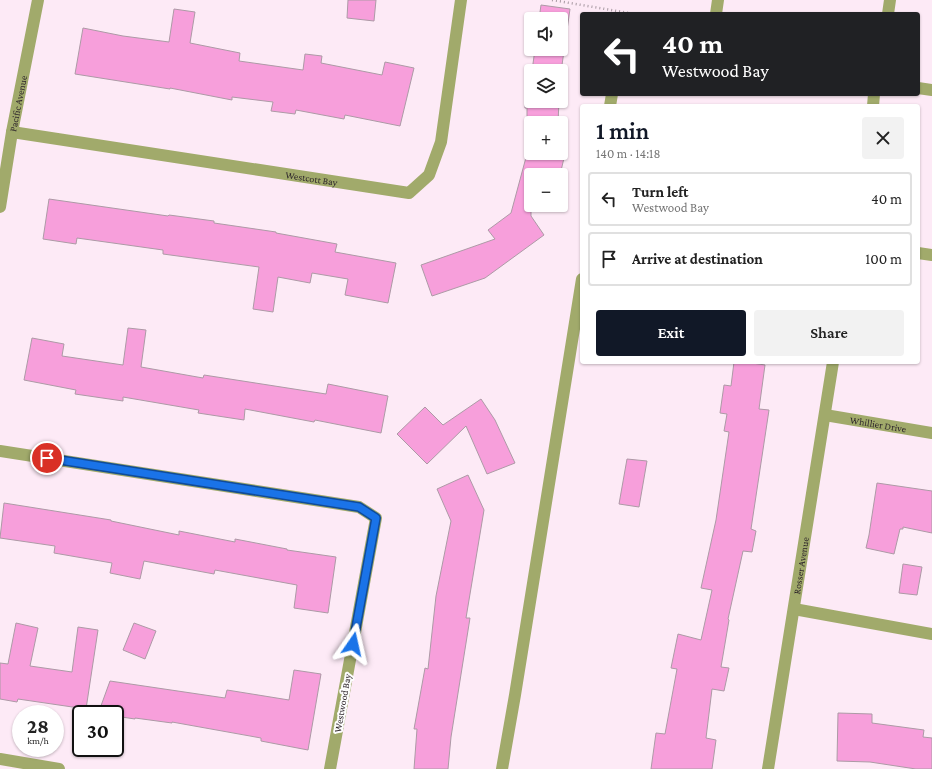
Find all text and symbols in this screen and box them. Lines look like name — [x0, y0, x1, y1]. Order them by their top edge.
map controls — [524, 12, 568, 212]
button: sound — [524, 12, 568, 56]
icon: left — [596, 28, 648, 80]
text: 40 m — [662, 28, 723, 59]
text: Westwood Bay — [662, 61, 769, 81]
button: layers — [524, 64, 568, 108]
street label: Pacific Avenue — [7, 74, 29, 133]
button: + — [524, 116, 568, 160]
text: 1 min — [596, 117, 649, 144]
button: close — [862, 117, 904, 159]
text: 140 m · 14:18 — [596, 146, 660, 161]
button: − — [524, 168, 568, 212]
street label: Westcott Bay — [285, 169, 339, 188]
text: Turn left — [632, 184, 688, 200]
icon: left — [598, 188, 620, 210]
text: 40 m — [871, 191, 902, 207]
text: Westwood Bay — [632, 200, 709, 215]
icon: arrive — [598, 248, 620, 270]
text: Arrive at destination — [632, 251, 763, 267]
text: 100 m — [865, 251, 902, 267]
button: Exit — [596, 310, 746, 356]
button: Share — [754, 310, 904, 356]
street label: Whillier Drive — [849, 414, 908, 435]
pin — [30, 441, 64, 475]
icon: arrive — [36, 447, 58, 469]
street label: Rosser Avenue — [791, 536, 811, 595]
position arrow — [332, 623, 374, 665]
street label: Westwood Bay — [332, 673, 353, 733]
speed limit sign: 30 — [72, 705, 124, 757]
text: 28 — [27, 715, 49, 737]
text: km/h — [27, 735, 49, 746]

